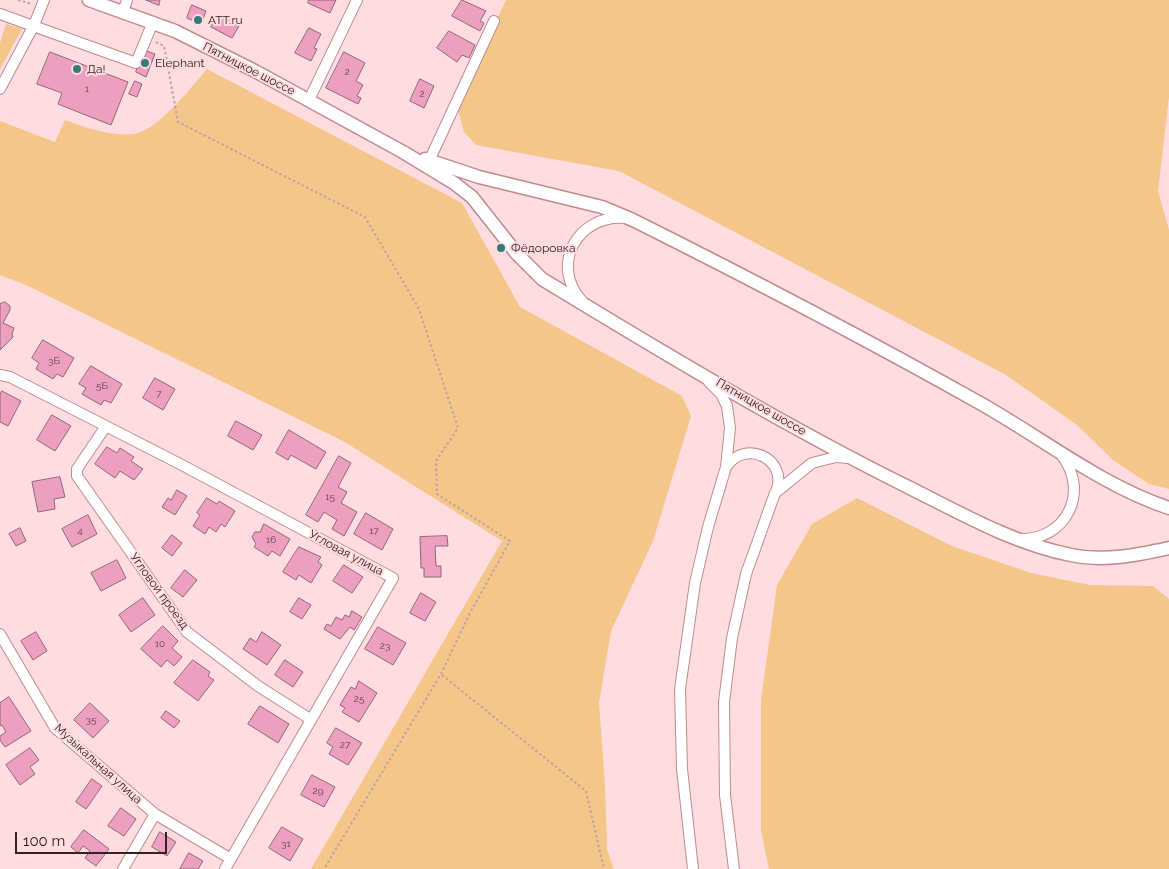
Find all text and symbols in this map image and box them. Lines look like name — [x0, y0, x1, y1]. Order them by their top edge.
place label: ATT.ru — [208, 13, 243, 27]
marker: ATT.ru — [192, 14, 204, 26]
street label: Пятницкое шоссе — [200, 40, 298, 98]
place label: Elephant — [155, 56, 205, 70]
marker: Elephant — [139, 57, 151, 69]
place label: Да! — [87, 62, 106, 76]
marker: Да! — [71, 63, 83, 75]
house number: 2 — [344, 66, 350, 78]
house number: 1 — [85, 83, 89, 95]
house number: 2 — [419, 88, 425, 100]
place label: Фёдоровка — [511, 241, 576, 255]
marker: Фёдоровка — [495, 242, 507, 254]
house number: 3Б — [48, 355, 60, 367]
street label: Пятницкое шоссе — [713, 375, 809, 439]
house number: 5Б — [96, 380, 108, 392]
house number: 7 — [156, 388, 162, 400]
house number: 15 — [325, 491, 335, 503]
house number: 4 — [77, 525, 83, 537]
house number: 17 — [369, 525, 379, 537]
street label: Угловая улица — [306, 527, 386, 579]
house number: 16 — [266, 534, 276, 546]
street label: Угловой проезд — [126, 550, 192, 632]
house number: 10 — [155, 638, 165, 650]
house number: 23 — [380, 640, 390, 652]
house number: 25 — [354, 693, 364, 705]
house number: 35 — [86, 714, 96, 726]
street label: Музыкальная улица — [51, 721, 145, 807]
house number: 27 — [340, 739, 350, 751]
house number: 29 — [312, 785, 324, 797]
scale bar — [18, 822, 170, 854]
text: 100 m — [23, 832, 65, 850]
house number: 31 — [281, 838, 291, 850]

